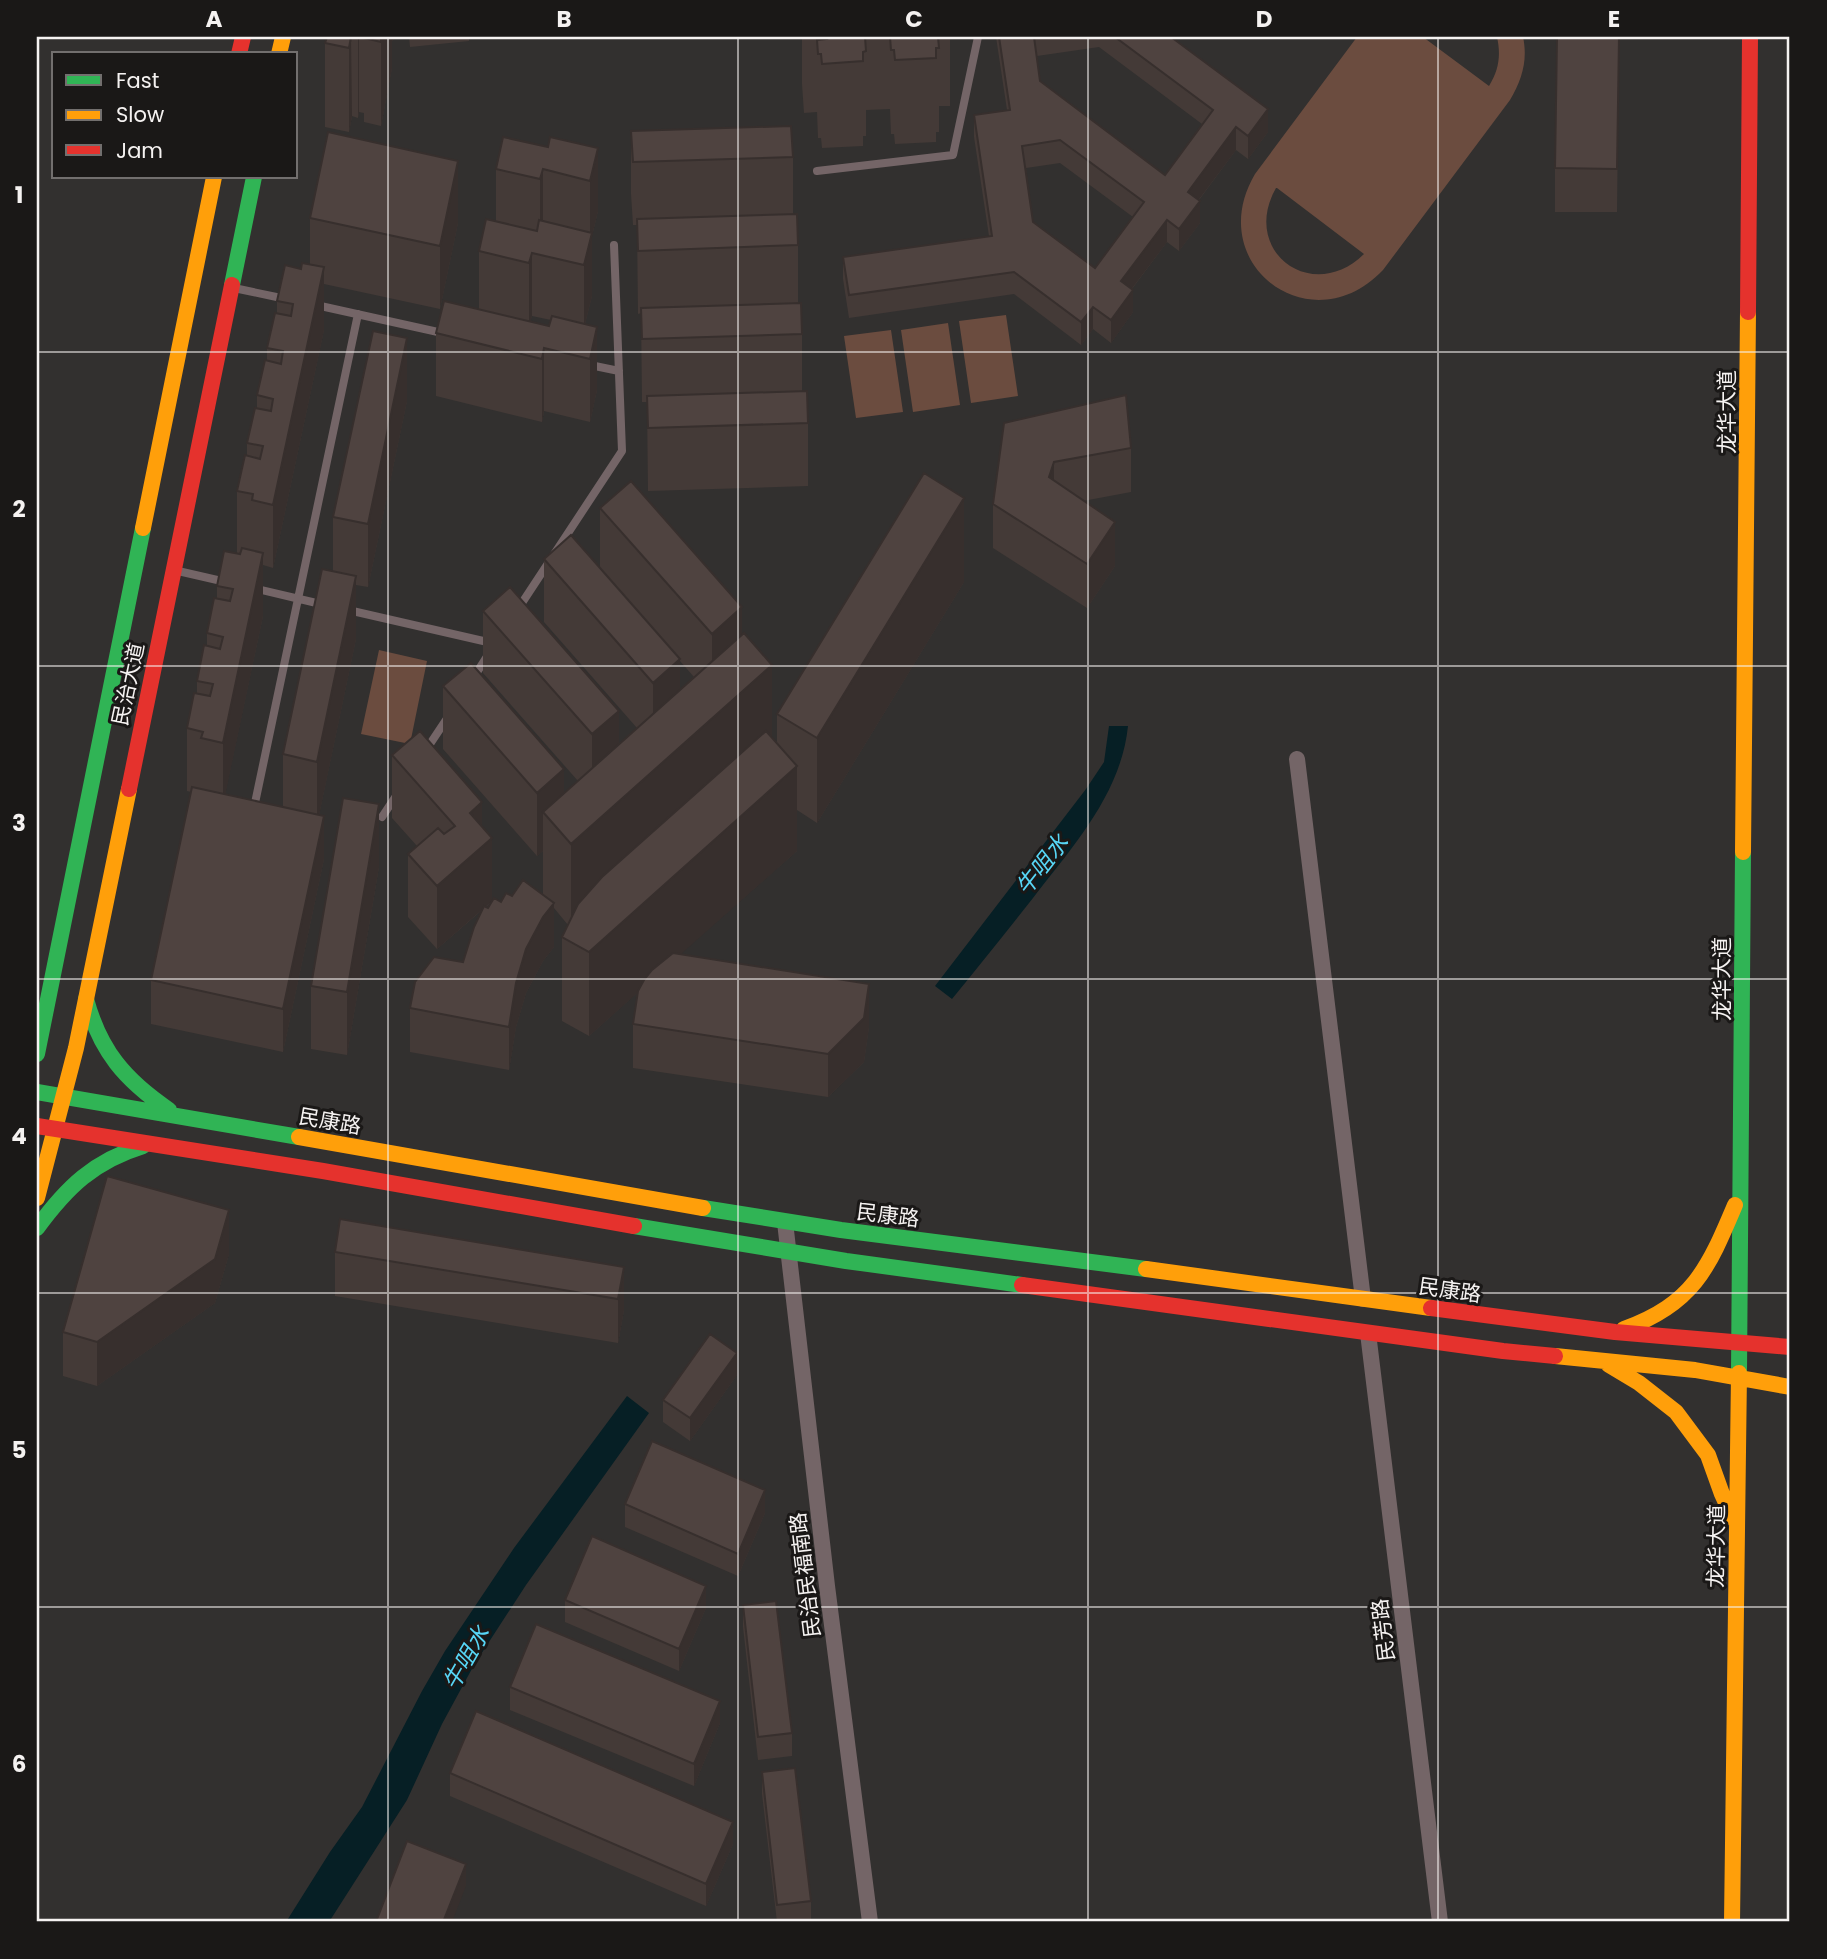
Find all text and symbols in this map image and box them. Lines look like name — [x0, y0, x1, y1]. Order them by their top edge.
text: A — [206, 3, 223, 35]
text: B — [556, 3, 572, 35]
text: C — [905, 3, 923, 35]
text: D — [1256, 3, 1272, 35]
text: E — [1608, 3, 1620, 35]
legend — [52, 52, 298, 178]
text: Fast — [116, 66, 159, 95]
text: Slow — [116, 100, 164, 129]
text: Jam — [116, 136, 163, 165]
text: 1 — [15, 179, 23, 211]
street label: 龙华大道 — [1712, 370, 1741, 454]
text: 2 — [12, 493, 26, 525]
street label: 民治大道 — [105, 640, 151, 728]
text: 3 — [12, 807, 26, 839]
water label: 牛咀水 — [1008, 827, 1076, 902]
street label: 龙华大道 — [1707, 937, 1736, 1021]
street label: 民康路 — [296, 1101, 364, 1141]
text: 4 — [11, 1120, 27, 1152]
street label: 民康路 — [855, 1197, 921, 1233]
street label: 民康路 — [1417, 1271, 1483, 1309]
text: 5 — [12, 1434, 26, 1466]
street label: 龙华大道 — [1701, 1504, 1731, 1588]
street label: 民治民福南路 — [783, 1511, 827, 1639]
street label: 民芳路 — [1365, 1597, 1401, 1663]
water label: 牛咀水 — [435, 1619, 498, 1696]
text: 6 — [12, 1748, 26, 1780]

